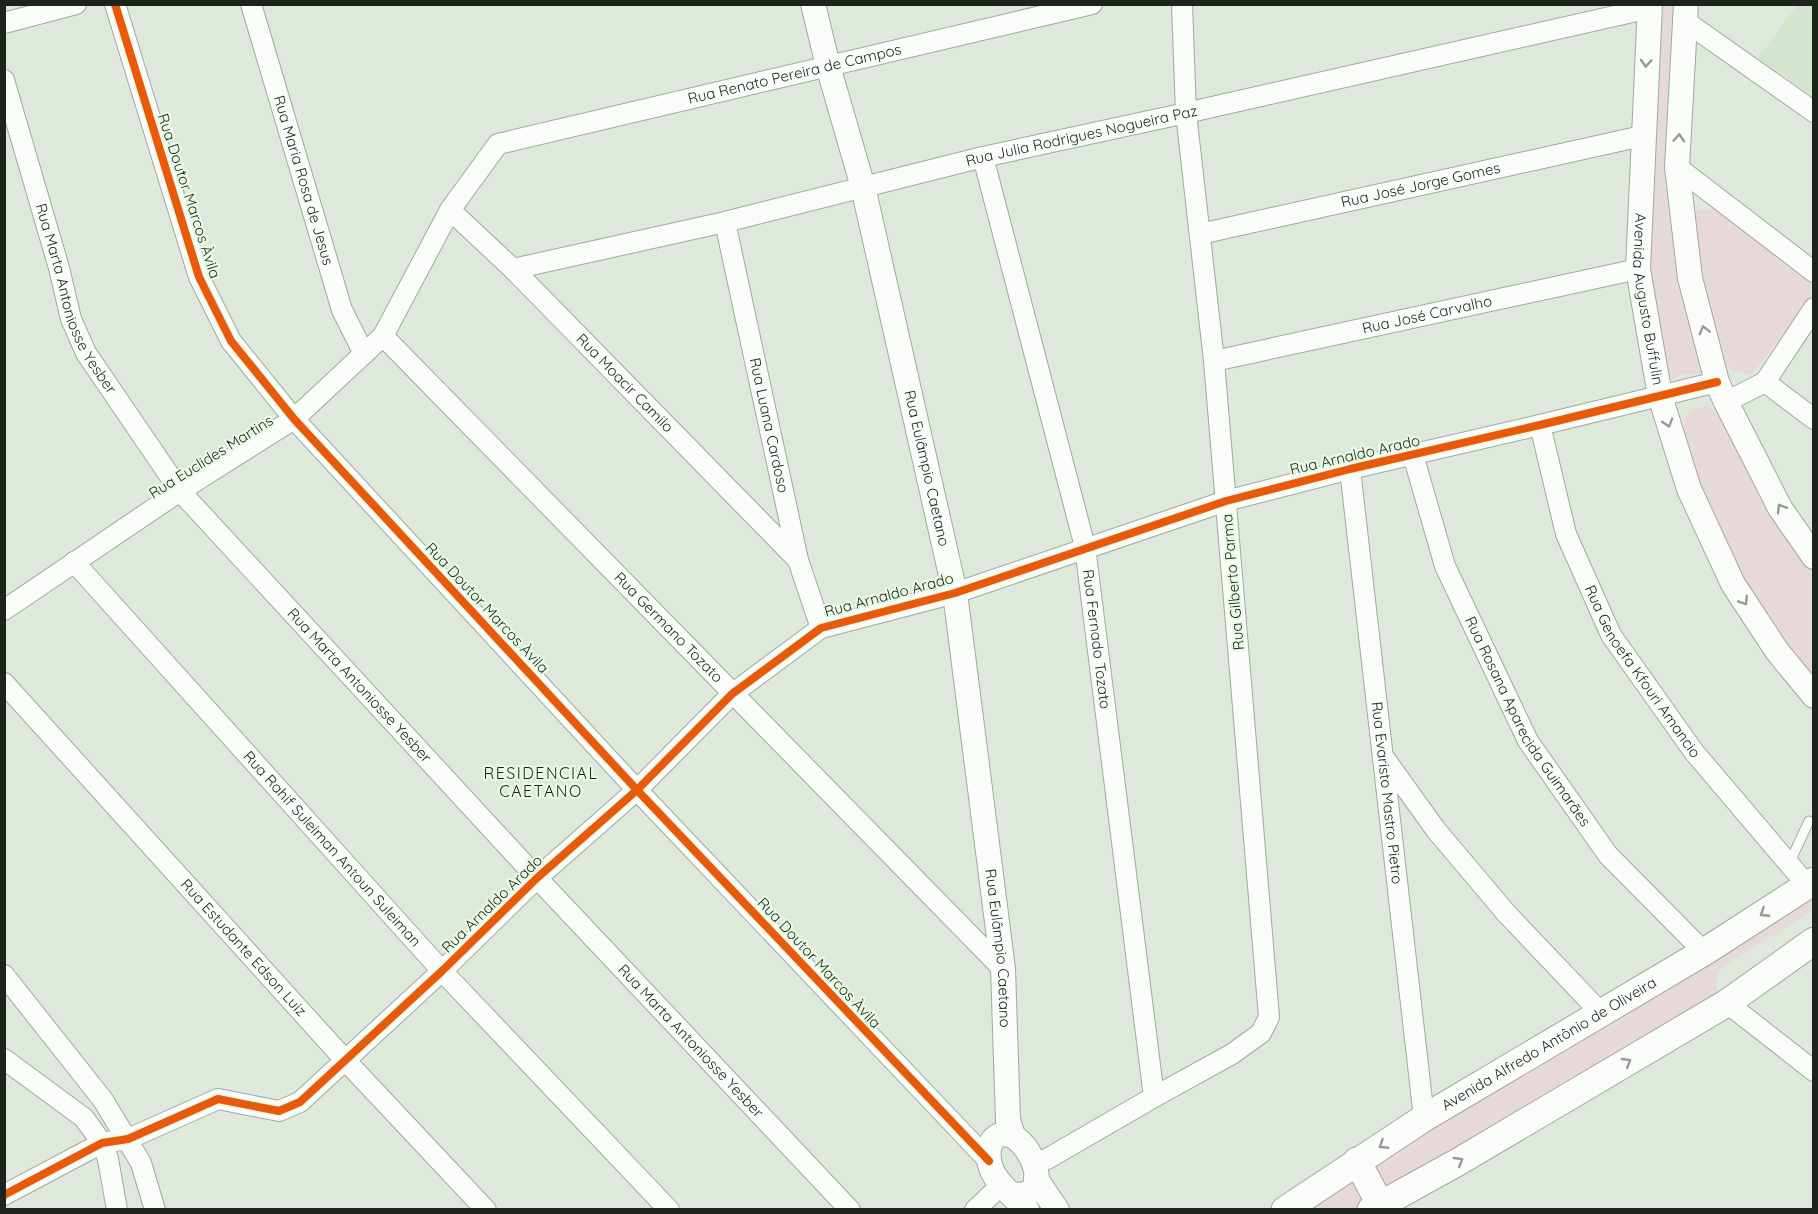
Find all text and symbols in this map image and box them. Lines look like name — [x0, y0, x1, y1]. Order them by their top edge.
street label: Rua Renato Pereira de Campos — [686, 39, 903, 108]
one-way arrow — [1640, 58, 1653, 67]
street label: Rua Maria Rosa de Jesus — [270, 93, 338, 267]
street label: Rua Julia Rodrigues Nogueira Paz — [964, 101, 1199, 170]
street label: Rua Doutor Marcos Àvila — [154, 111, 225, 281]
one-way arrow — [1673, 133, 1686, 142]
street label: Rua José Jorge Gomes — [1339, 158, 1502, 211]
street label: Rua Marta Antoniosse Yesber — [32, 201, 121, 398]
street label: Avenida Augusto Buffulin — [1629, 212, 1668, 386]
street label: Rua José Carvalho — [1360, 291, 1494, 338]
one-way arrow — [1698, 325, 1711, 335]
street label: Rua Moacir Camilo — [572, 329, 678, 436]
street label: Rua Luana Cardoso — [746, 356, 793, 495]
street label: Rua Eulâmpio Caetano — [900, 388, 954, 548]
street label: Rua Euclides Martins — [145, 411, 276, 503]
one-way arrow — [1661, 417, 1673, 428]
street label: Rua Arnaldo Arado — [1288, 430, 1422, 479]
one-way arrow — [1777, 504, 1788, 514]
street label: Rua Gilberto Parma — [1217, 513, 1248, 651]
street label: Rua Doutor Marcos Àvila — [422, 538, 553, 677]
street label: Rua Germano Tozato — [610, 568, 727, 686]
street label: Rua Arnaldo Arado — [822, 568, 956, 621]
street label: Rua Fernado Tozato — [1079, 568, 1115, 710]
street label: Rua Genoefa Kfouri Amancio — [1581, 582, 1705, 762]
one-way arrow — [1737, 595, 1749, 605]
street label: Rua Marta Antoniosse Yesber — [284, 604, 436, 767]
street label: Rua Rosana Aparecida Guimarães — [1461, 613, 1595, 830]
street label: Rua Evaristo Mastro Pietro — [1368, 701, 1407, 885]
street label: Rua Rahif Suleiman Antoun Suleiman — [240, 747, 426, 950]
district label: RESIDENCIAL CAETANO — [484, 763, 598, 801]
street label: Rua Arnaldo Arado — [437, 851, 546, 957]
street label: Rua Eulâmpio Caetano — [981, 868, 1015, 1028]
street label: Rua Estudante Edson Luiz — [177, 875, 311, 1020]
street label: Rua Doutor Marcos Àvila — [754, 893, 885, 1032]
one-way arrow — [1760, 905, 1770, 917]
street label: Rua Marta Antoniosse Yesber — [614, 960, 768, 1122]
street label: Avenida Alfredo Antônio de Oliveira — [1438, 972, 1660, 1114]
one-way arrow — [1621, 1058, 1631, 1069]
one-way arrow — [1378, 1138, 1389, 1149]
one-way arrow — [1453, 1157, 1463, 1168]

